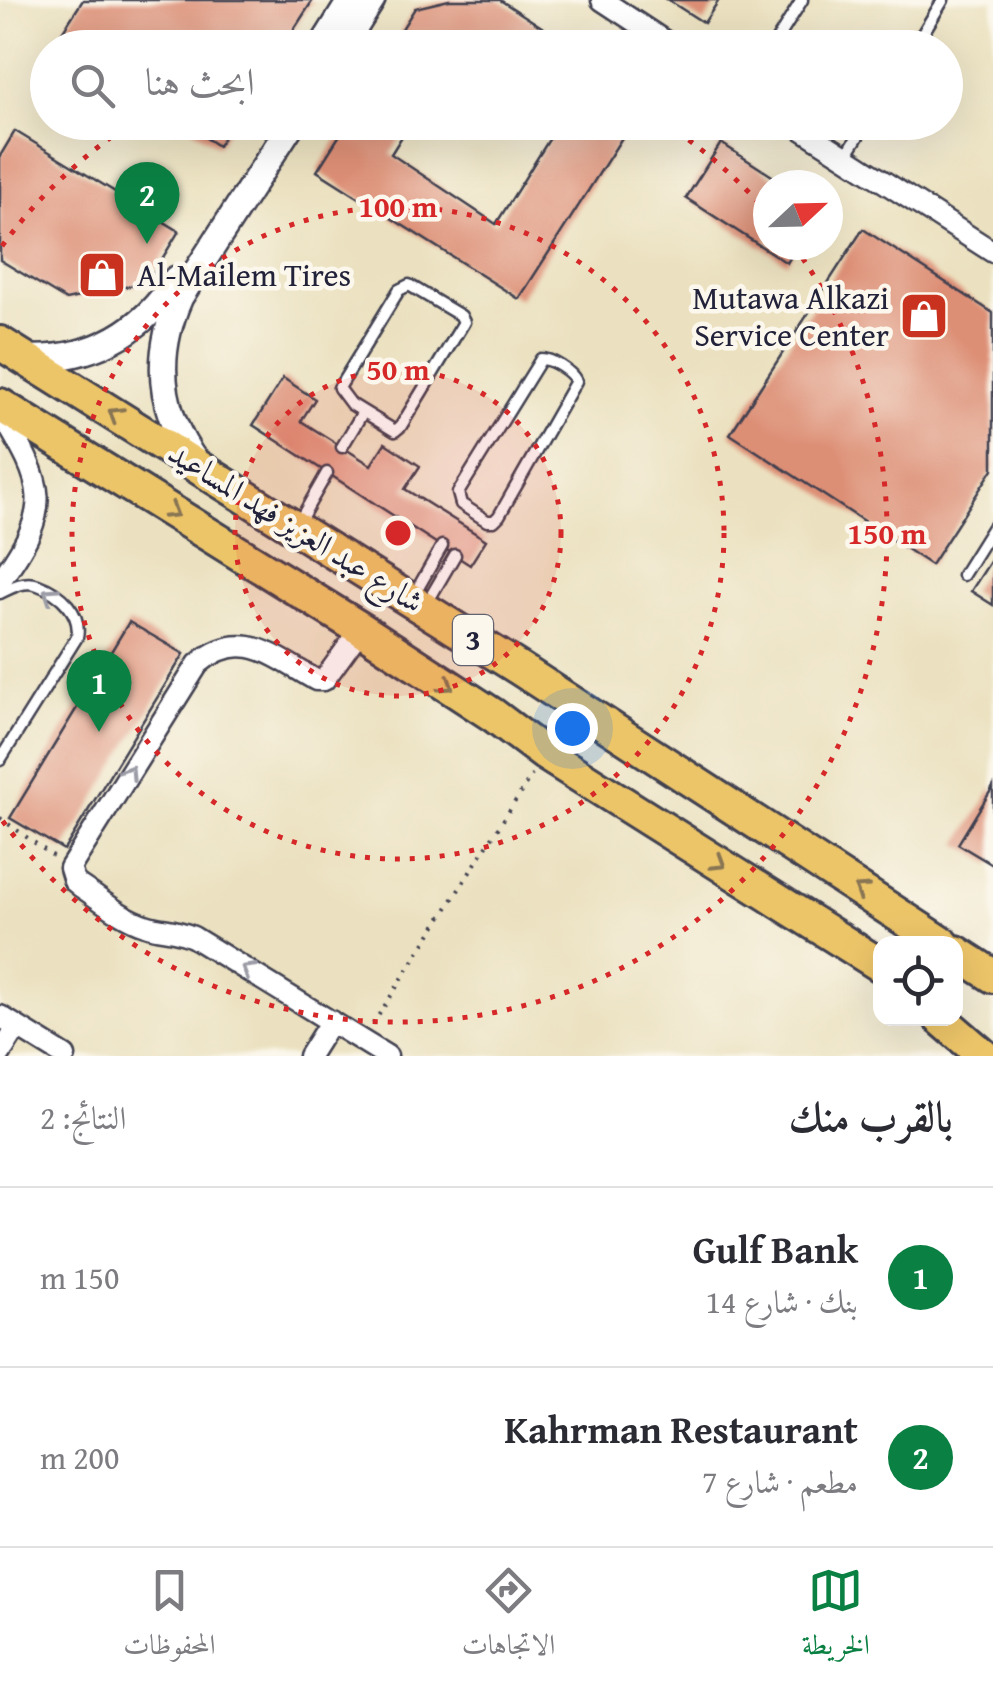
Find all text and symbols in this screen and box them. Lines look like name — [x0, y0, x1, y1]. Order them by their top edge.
search box — [30, 30, 963, 140]
text: ابحث هنا — [145, 53, 255, 109]
icon: search — [65, 58, 120, 113]
pin: 2 — [114, 162, 180, 244]
north arrow — [753, 170, 843, 260]
text: 100 m — [359, 184, 438, 228]
shop icon: Al-Mailem Tires — [76, 249, 128, 301]
place label: Al-Mailem Tires — [137, 251, 351, 298]
place label: Mutawa Alkazi Service Center — [692, 274, 889, 358]
shop icon: Mutawa Alkazi Service Center — [898, 290, 950, 342]
text: 50 m — [366, 347, 430, 391]
one-way arrow — [108, 407, 126, 426]
street label: شارع عبد العزيز فهد المساعيد — [157, 429, 433, 628]
one-way arrow — [161, 500, 179, 519]
text: 150 m — [848, 511, 927, 555]
centre of rings — [380, 515, 416, 551]
one-way arrow — [43, 587, 61, 606]
road number: 3 — [453, 615, 493, 665]
pin: 1 — [66, 650, 132, 732]
one-way arrow — [436, 672, 454, 691]
your location — [547, 703, 598, 754]
one-way arrow — [116, 765, 135, 783]
one-way arrow — [708, 851, 726, 870]
one-way arrow — [854, 884, 872, 903]
map controls — [873, 936, 963, 1026]
button: locate — [873, 936, 963, 1026]
one-way arrow — [240, 963, 258, 982]
text: بالقرب منك — [789, 1085, 953, 1146]
text: النتائج: 2 — [40, 1094, 126, 1141]
text: Gulf Bank — [693, 1221, 858, 1277]
text: 150 m — [40, 1254, 119, 1301]
text: 1 — [912, 1254, 929, 1301]
text: بنك · شارع 14 — [706, 1278, 858, 1325]
text: Kahrman Restaurant — [504, 1401, 858, 1457]
text: 200 m — [40, 1434, 119, 1481]
text: 2 — [912, 1434, 929, 1481]
text: مطعم · شارع 7 — [702, 1458, 858, 1505]
tab: المحفوظات — [123, 1563, 215, 1672]
tab: الاتجاهات — [462, 1563, 555, 1672]
tab: الخريطة — [802, 1563, 870, 1672]

